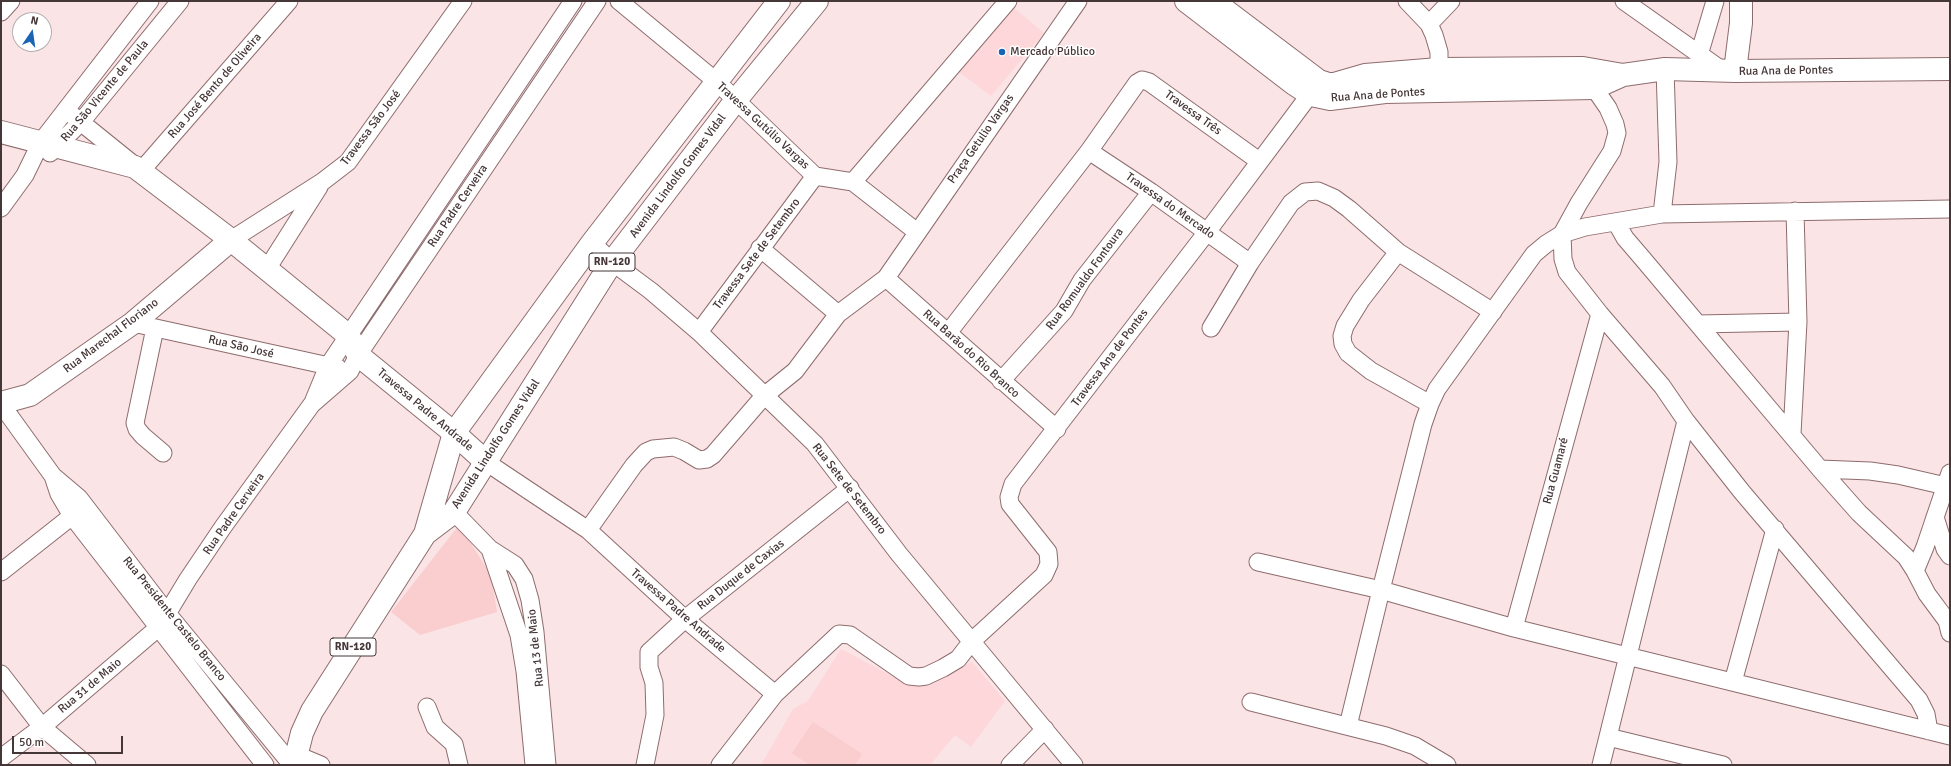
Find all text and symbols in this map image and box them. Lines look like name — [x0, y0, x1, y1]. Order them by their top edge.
north arrow — [12, 12, 52, 52]
text: N — [29, 14, 40, 28]
street label: Rua José Bento de Oliveira — [165, 30, 265, 142]
street label: Rua São Vicente de Paula — [58, 37, 152, 145]
place label: Mercado Público — [1010, 45, 1095, 59]
marker: Mercado Público — [997, 47, 1007, 57]
street label: Rua Ana de Pontes — [1739, 63, 1833, 79]
street label: Travessa Gutúlio Vargas — [714, 79, 812, 173]
street label: Rua Ana de Pontes — [1330, 85, 1426, 105]
street label: Travessa São José — [338, 88, 404, 168]
street label: Travessa Três — [1162, 88, 1224, 138]
street label: Praça Getulio Vargas — [945, 91, 1017, 187]
street label: Avenida Lindolfo Gomes Vidal — [627, 111, 729, 241]
street label: Rua Padre Cerveira — [425, 162, 491, 250]
street label: Travessa do Mercado — [1123, 170, 1217, 242]
street label: Travessa Sete de Setembro — [710, 196, 804, 312]
street label: Rua Romualdo Fontoura — [1043, 225, 1127, 333]
road number: RN-120 — [589, 253, 635, 271]
street label: Rua Marechal Floriano — [61, 296, 161, 376]
street label: Travessa Ana de Pontes — [1069, 306, 1151, 410]
street label: Rua Barão do Rio Branco — [920, 307, 1022, 401]
street label: Rua São José — [207, 332, 275, 362]
street label: Travessa Padre Andrade — [374, 366, 476, 454]
street label: Avenida Lindolfo Gomes Vidal — [449, 377, 543, 511]
street label: Rua Guamaré — [1540, 436, 1572, 506]
street label: Rua Sete de Setembro — [809, 441, 889, 537]
street label: Rua Padre Cerveira — [200, 470, 268, 558]
street label: Rua Duque de Caxias — [695, 537, 787, 613]
street label: Rua Presidente Castelo Branco — [119, 554, 229, 684]
street label: Travessa Padre Andrade — [628, 566, 728, 656]
street label: Rua 13 de Maio — [525, 608, 547, 688]
road number: RN-120 — [330, 638, 376, 656]
street label: Rua 31 de Maio — [55, 655, 125, 717]
scale bar — [14, 728, 125, 754]
text: 50 m — [19, 735, 44, 750]

